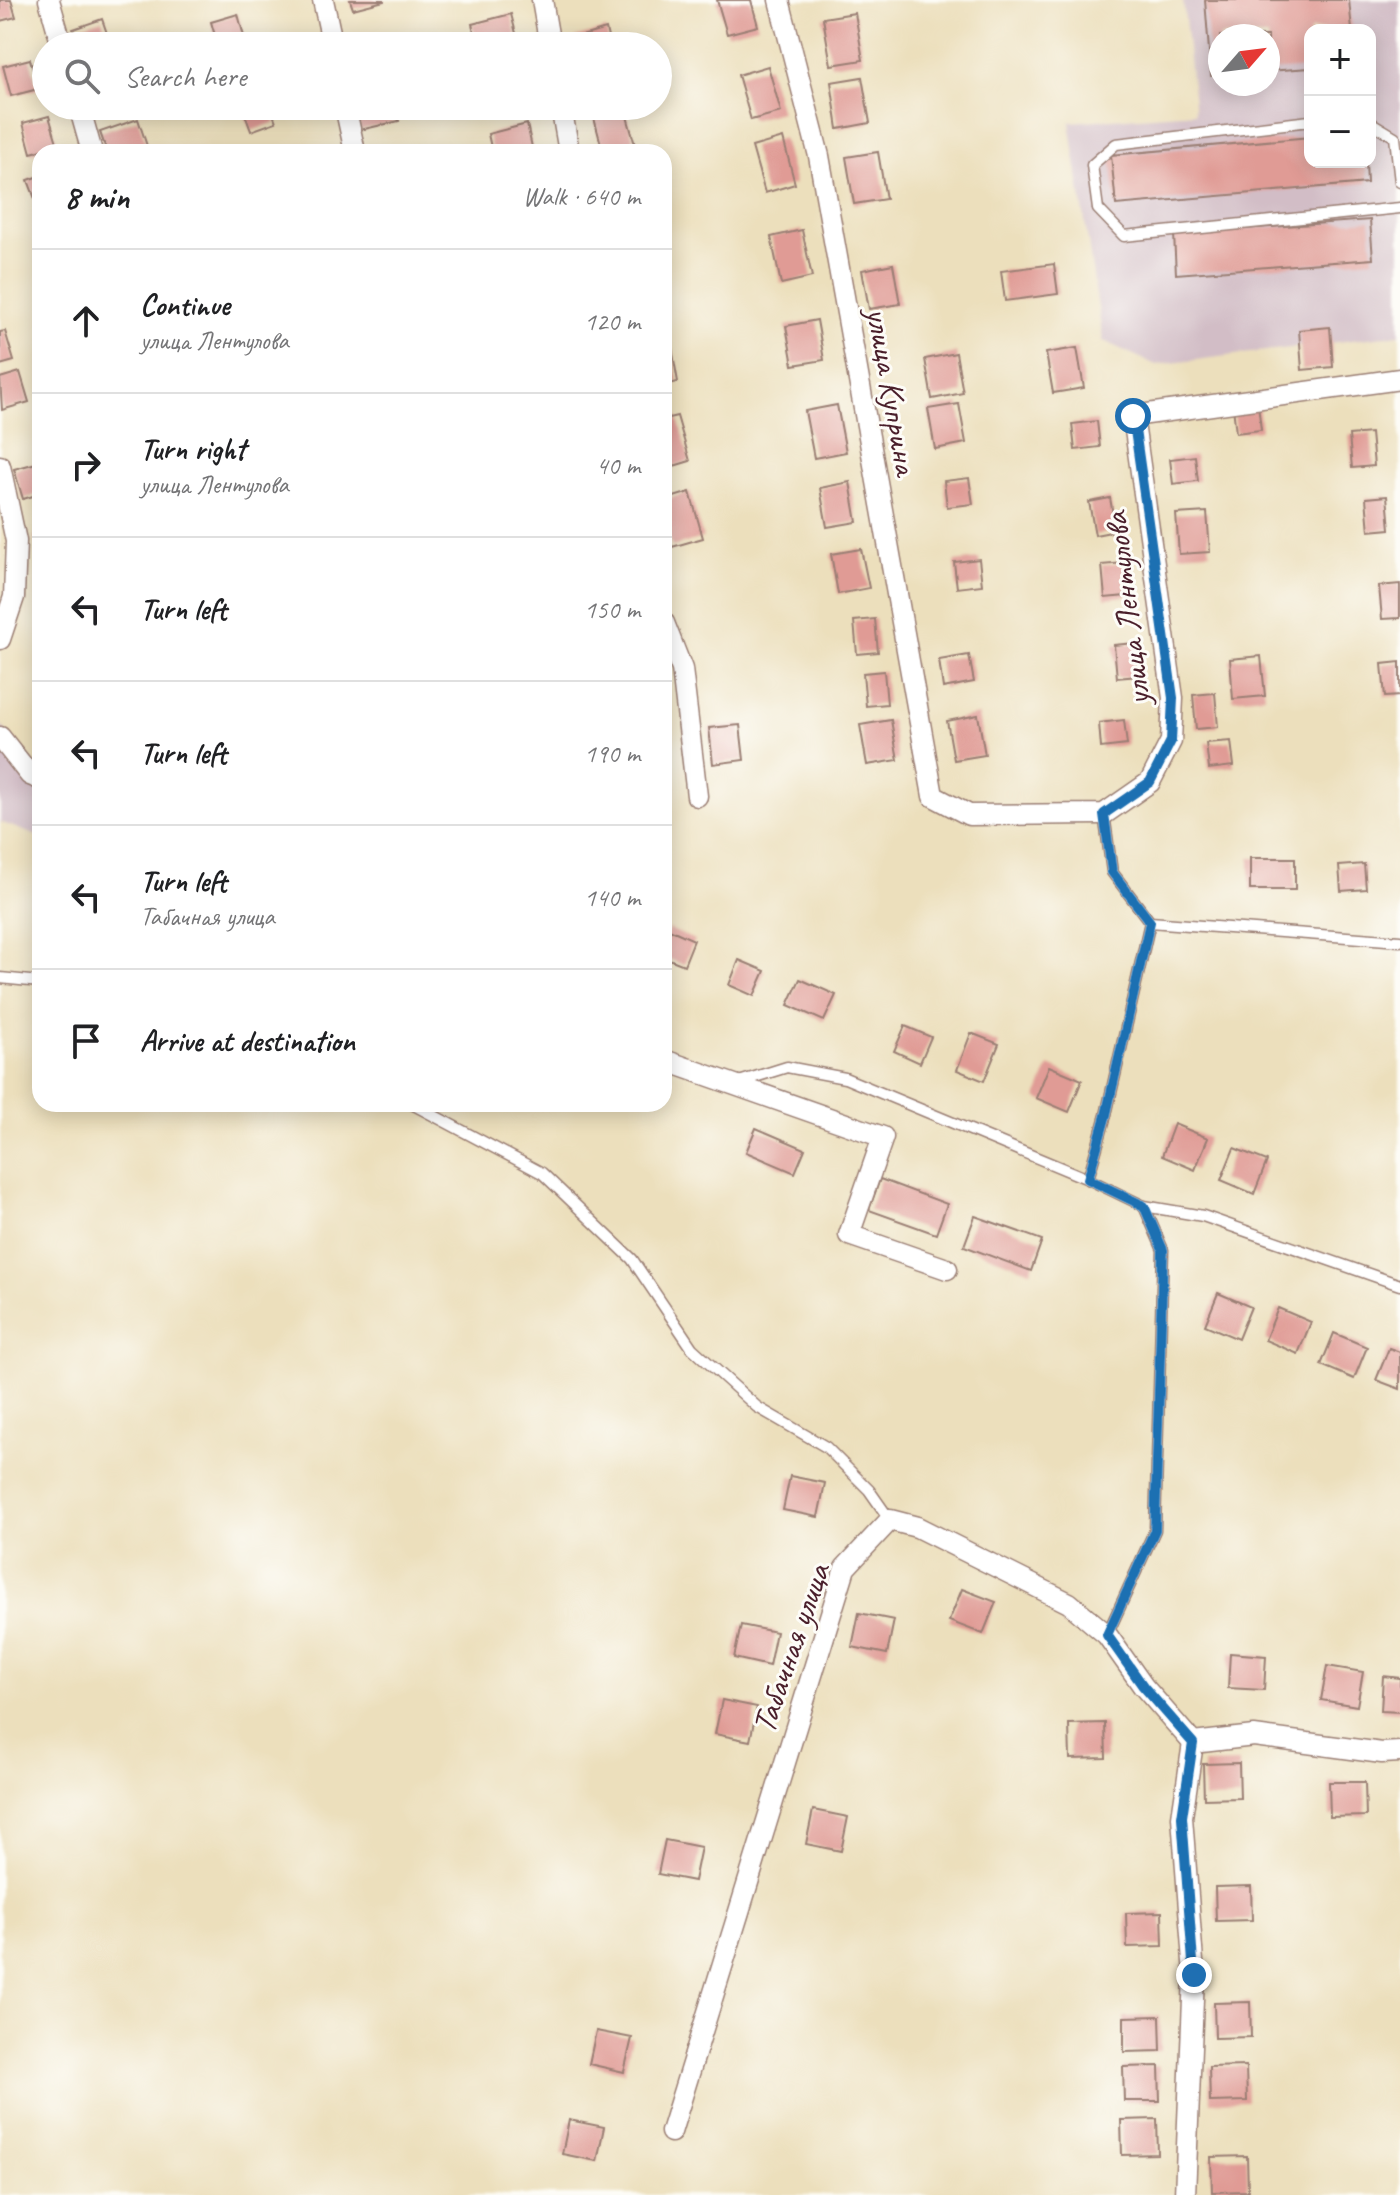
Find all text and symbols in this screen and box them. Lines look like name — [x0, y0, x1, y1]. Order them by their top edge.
north arrow — [1208, 24, 1280, 96]
map controls — [1304, 24, 1376, 168]
button: + — [1304, 24, 1376, 96]
search box — [32, 32, 672, 120]
icon: search — [60, 54, 104, 98]
text: Search here — [124, 57, 246, 95]
button: − — [1304, 96, 1376, 168]
text: 8 min — [64, 175, 129, 218]
text: Walk · 640 m — [523, 180, 640, 213]
text: Continue — [140, 286, 230, 324]
icon: ahead — [64, 299, 108, 343]
street label: улица Куприна — [856, 302, 929, 481]
text: 120 m — [584, 305, 640, 338]
text: улица Лентулова — [140, 324, 289, 357]
route start — [1115, 398, 1151, 434]
text: Turn right — [140, 430, 245, 468]
icon: right — [64, 443, 108, 487]
text: 40 m — [596, 449, 640, 482]
text: улица Лентулова — [140, 468, 289, 501]
street label: улица Лентулова — [1093, 508, 1160, 710]
icon: left — [64, 587, 108, 631]
text: Turn left — [140, 590, 227, 628]
text: 150 m — [584, 593, 640, 626]
icon: left — [64, 731, 108, 775]
text: Turn left — [140, 734, 227, 772]
text: 190 m — [584, 737, 640, 770]
text: Turn left — [140, 862, 227, 900]
icon: left — [64, 875, 108, 919]
text: 140 m — [584, 881, 640, 914]
text: Табачная улица — [140, 900, 275, 933]
icon: arrive — [64, 1019, 108, 1063]
text: Arrive at destination — [140, 1022, 355, 1060]
street label: Табачная улица — [741, 1556, 840, 1738]
route end — [1176, 1957, 1212, 1993]

